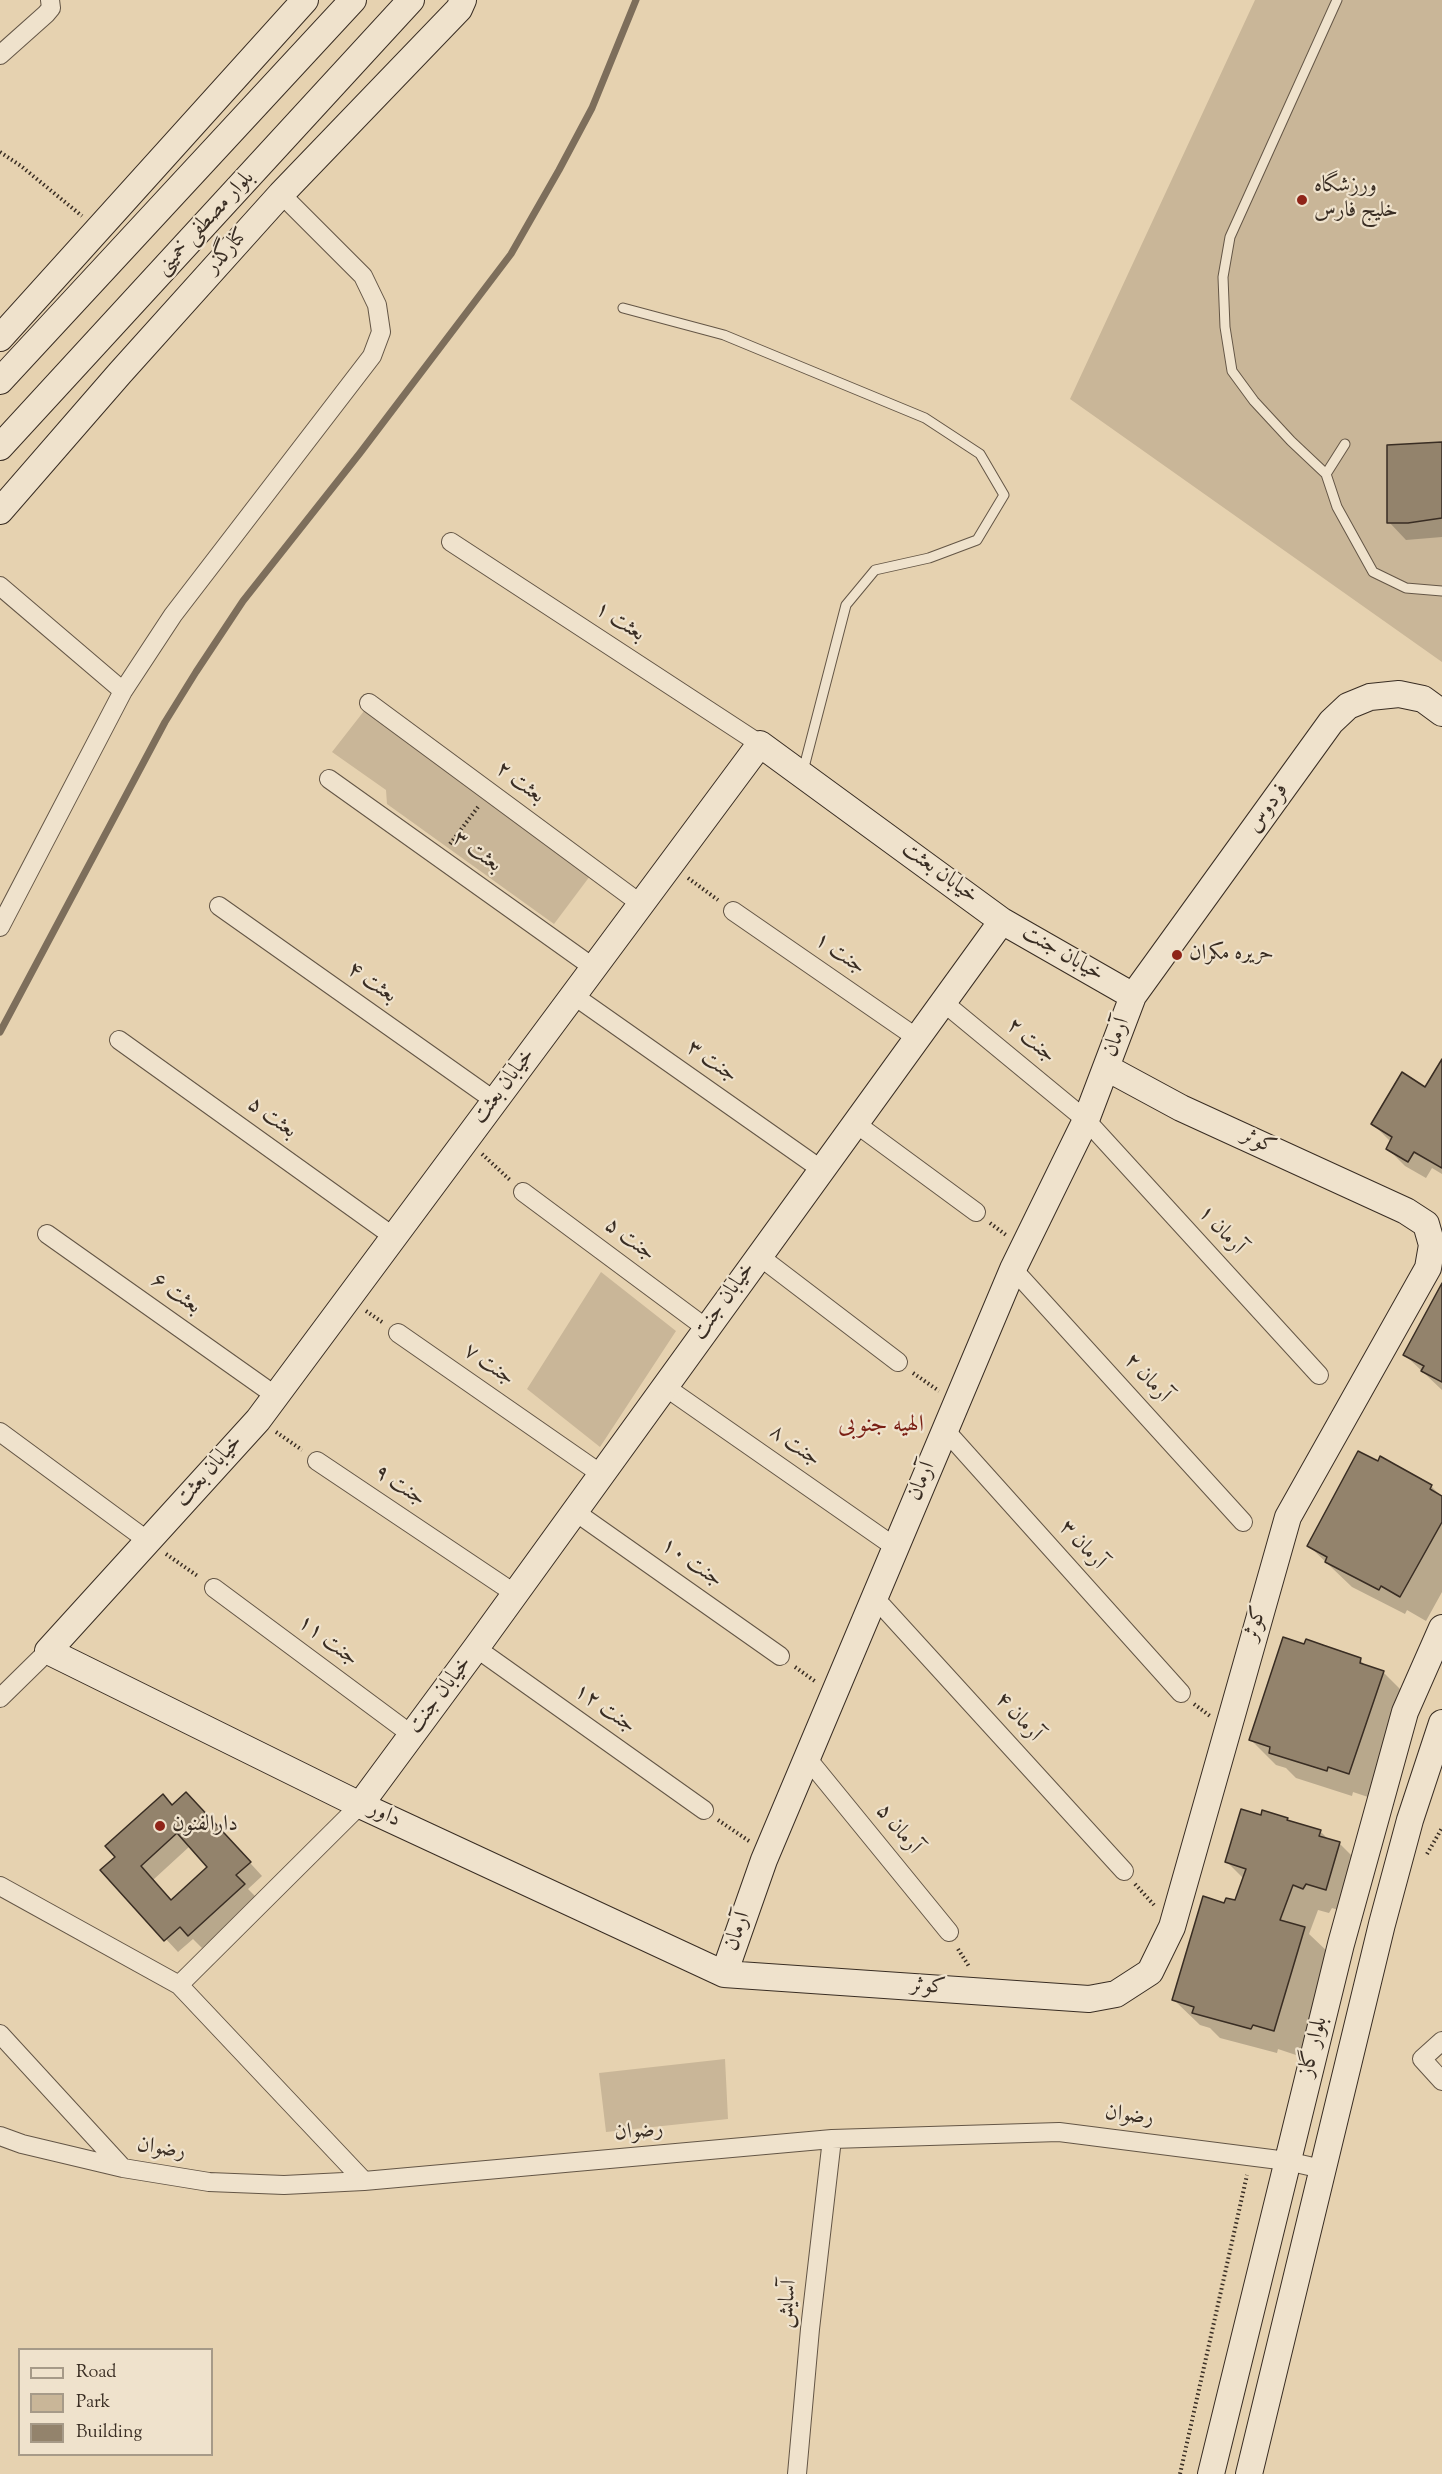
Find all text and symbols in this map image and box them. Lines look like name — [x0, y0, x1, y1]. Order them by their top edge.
street label: بلوار مصطفی خمینی — [151, 166, 261, 282]
place label: ورزشگاه خلیج فارس — [1314, 174, 1398, 226]
marker: ورزشگاه خلیج فارس — [1295, 193, 1309, 207]
street label: کنارگذر — [201, 224, 255, 280]
street label: بعثت ۱ — [589, 597, 649, 649]
street label: بعثت ۲ — [489, 757, 549, 811]
street label: فردوس — [1242, 779, 1296, 839]
street label: بعثت ۳ — [446, 826, 506, 880]
street label: خیابان بعثت — [896, 837, 982, 911]
street label: خیابان جنت — [1016, 921, 1108, 989]
street label: جنت ۱ — [808, 928, 870, 982]
place label: حریره مکران — [1189, 942, 1274, 968]
marker: حریره مکران — [1170, 948, 1184, 962]
street label: بعثت ۴ — [341, 958, 401, 1010]
street label: جنت ۲ — [1000, 1014, 1060, 1070]
street label: آرمان — [1099, 1015, 1137, 1061]
street label: جنت ۳ — [680, 1036, 742, 1090]
street label: خیابان بعثت — [468, 1044, 542, 1130]
street label: بعثت ۵ — [241, 1092, 301, 1146]
street label: کوثر — [1236, 1124, 1280, 1162]
street label: آرمان ۱ — [1191, 1201, 1249, 1261]
street label: جنت ۵ — [598, 1213, 660, 1269]
street label: خیابان جنت — [688, 1258, 762, 1346]
street label: بعثت ۶ — [145, 1269, 205, 1321]
street label: جنت ۷ — [457, 1339, 519, 1393]
street label: آرمان ۲ — [1117, 1349, 1175, 1409]
district label: الهیه جنوبی — [838, 1413, 924, 1441]
street label: جنت ۸ — [763, 1420, 825, 1474]
street label: خیابان بعثت — [171, 1430, 249, 1514]
street label: آرمان — [903, 1459, 943, 1505]
street label: جنت ۹ — [368, 1460, 430, 1514]
street label: آرمان ۳ — [1052, 1516, 1110, 1576]
street label: جنت ۱۰ — [655, 1533, 727, 1595]
street label: کوثر — [1239, 1603, 1275, 1645]
street label: جنت ۱۱ — [291, 1611, 363, 1673]
street label: خیابان جنت — [403, 1652, 479, 1740]
street label: جنت ۱۲ — [568, 1679, 640, 1741]
street label: آرمان ۴ — [988, 1688, 1046, 1748]
street label: داور — [364, 1797, 404, 1835]
street label: آرمان ۵ — [869, 1799, 925, 1861]
place label: دارالفنون — [172, 1813, 238, 1839]
marker: دارالفنون — [153, 1819, 167, 1833]
street label: آرمان — [720, 1909, 758, 1955]
street label: کوثر — [909, 1974, 947, 2002]
street label: بلوار گاز — [1295, 2014, 1335, 2080]
street label: رضوان — [1103, 2101, 1155, 2133]
street label: رضوان — [613, 2118, 665, 2148]
street label: رضوان — [135, 2133, 187, 2167]
street label: آسایش — [773, 2279, 805, 2329]
legend — [18, 2348, 213, 2456]
text: Road — [76, 2360, 116, 2386]
text: Park — [76, 2390, 110, 2416]
text: Building — [76, 2420, 142, 2446]

